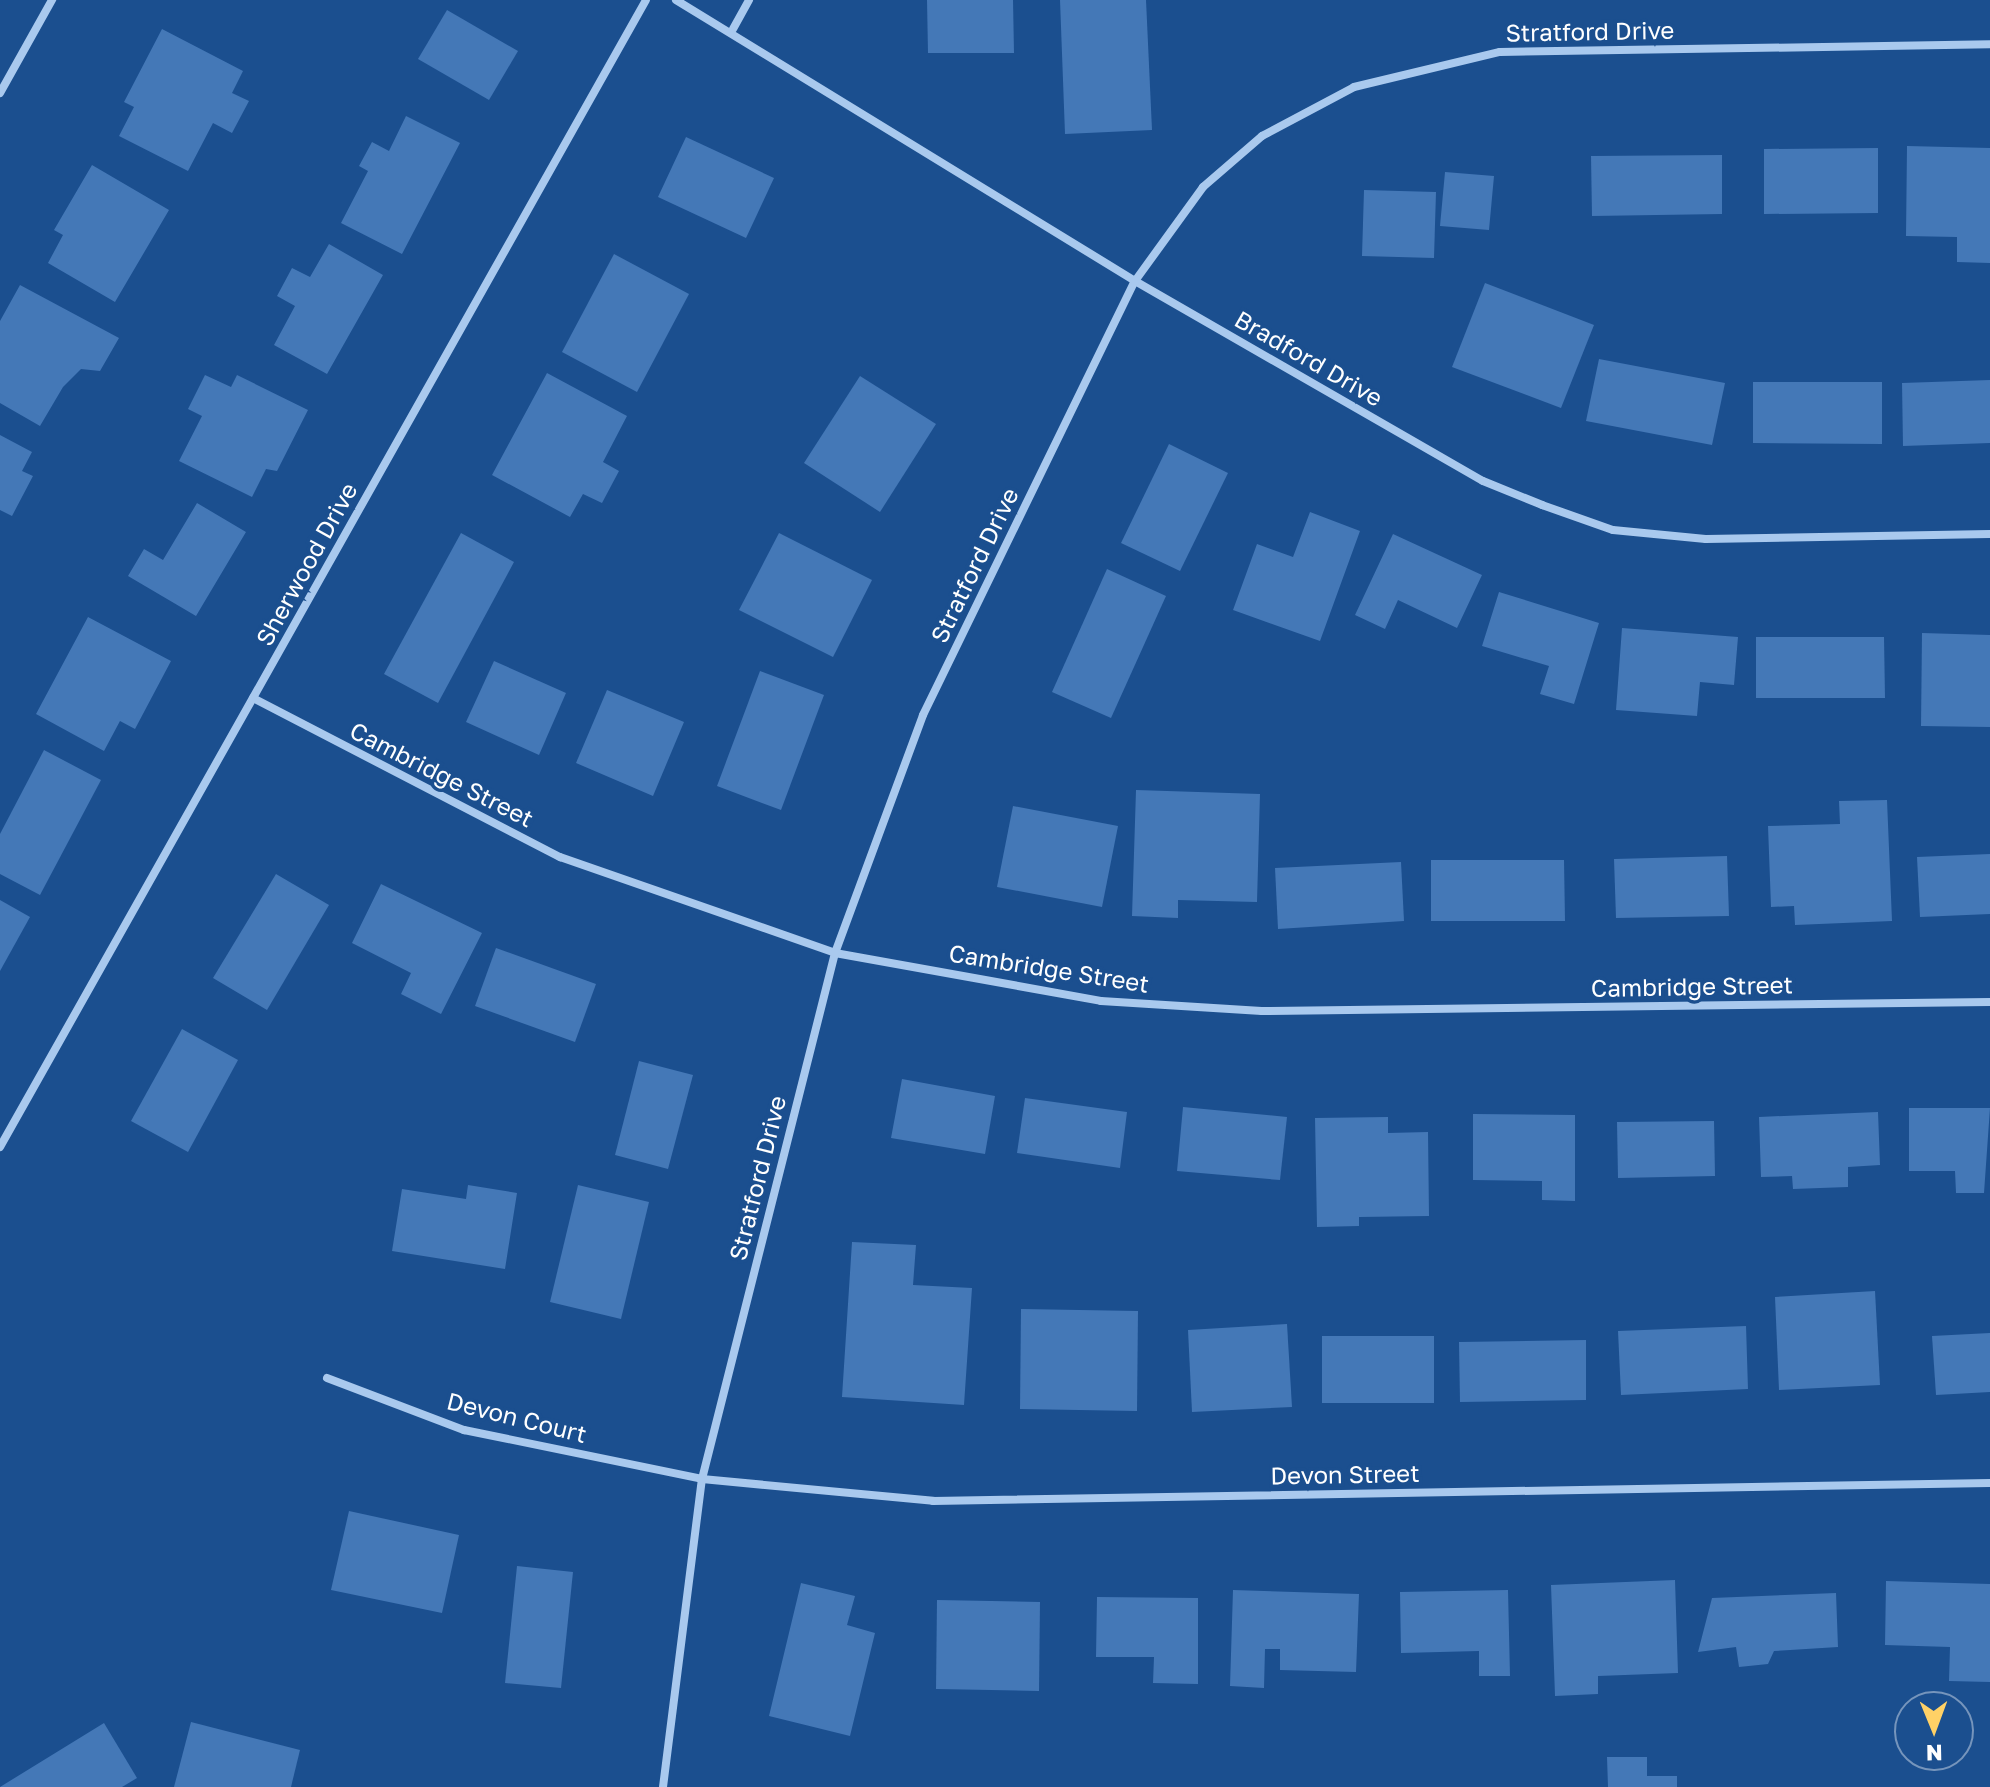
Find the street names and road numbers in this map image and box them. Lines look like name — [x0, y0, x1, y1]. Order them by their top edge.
street label: Stratford Drive — [1505, 15, 1675, 47]
street label: Bradford Drive — [1230, 304, 1388, 412]
street label: Sherwood Drive — [249, 477, 363, 651]
street label: Stratford Drive — [924, 483, 1024, 647]
street label: Cambridge Street — [345, 715, 539, 833]
street label: Cambridge Street — [947, 938, 1151, 998]
street label: Cambridge Street — [1591, 970, 1793, 1002]
street label: Stratford Drive — [723, 1093, 791, 1263]
street label: Devon Court — [444, 1386, 590, 1448]
street label: Devon Street — [1270, 1458, 1420, 1490]

